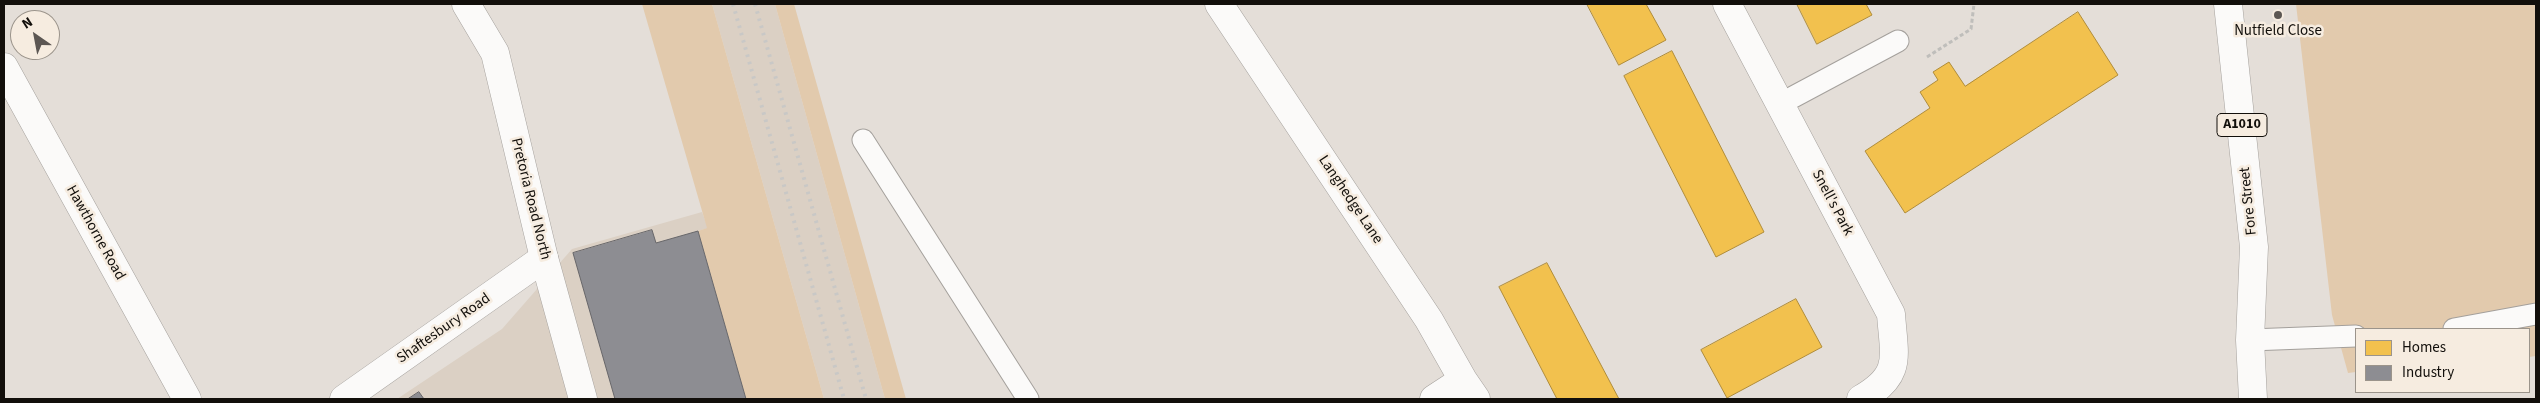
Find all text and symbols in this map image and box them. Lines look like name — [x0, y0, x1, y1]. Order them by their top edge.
marker: Nutfield Close — [2272, 9, 2284, 21]
north arrow — [10, 10, 60, 60]
text: N — [18, 12, 37, 34]
place label: Nutfield Close — [2234, 23, 2322, 41]
road number: A1010 — [2217, 114, 2267, 136]
street label: Pretoria Road North — [506, 136, 554, 262]
street label: Langhedge Lane — [1314, 152, 1386, 248]
street label: Fore Street — [2236, 166, 2262, 236]
street label: Snell's Park — [1807, 167, 1857, 239]
street label: Hawthorne Road — [62, 182, 128, 284]
street label: Shaftesbury Road — [394, 290, 494, 368]
legend — [2355, 328, 2530, 393]
text: Homes — [2402, 337, 2446, 358]
text: Industry — [2402, 362, 2454, 383]

